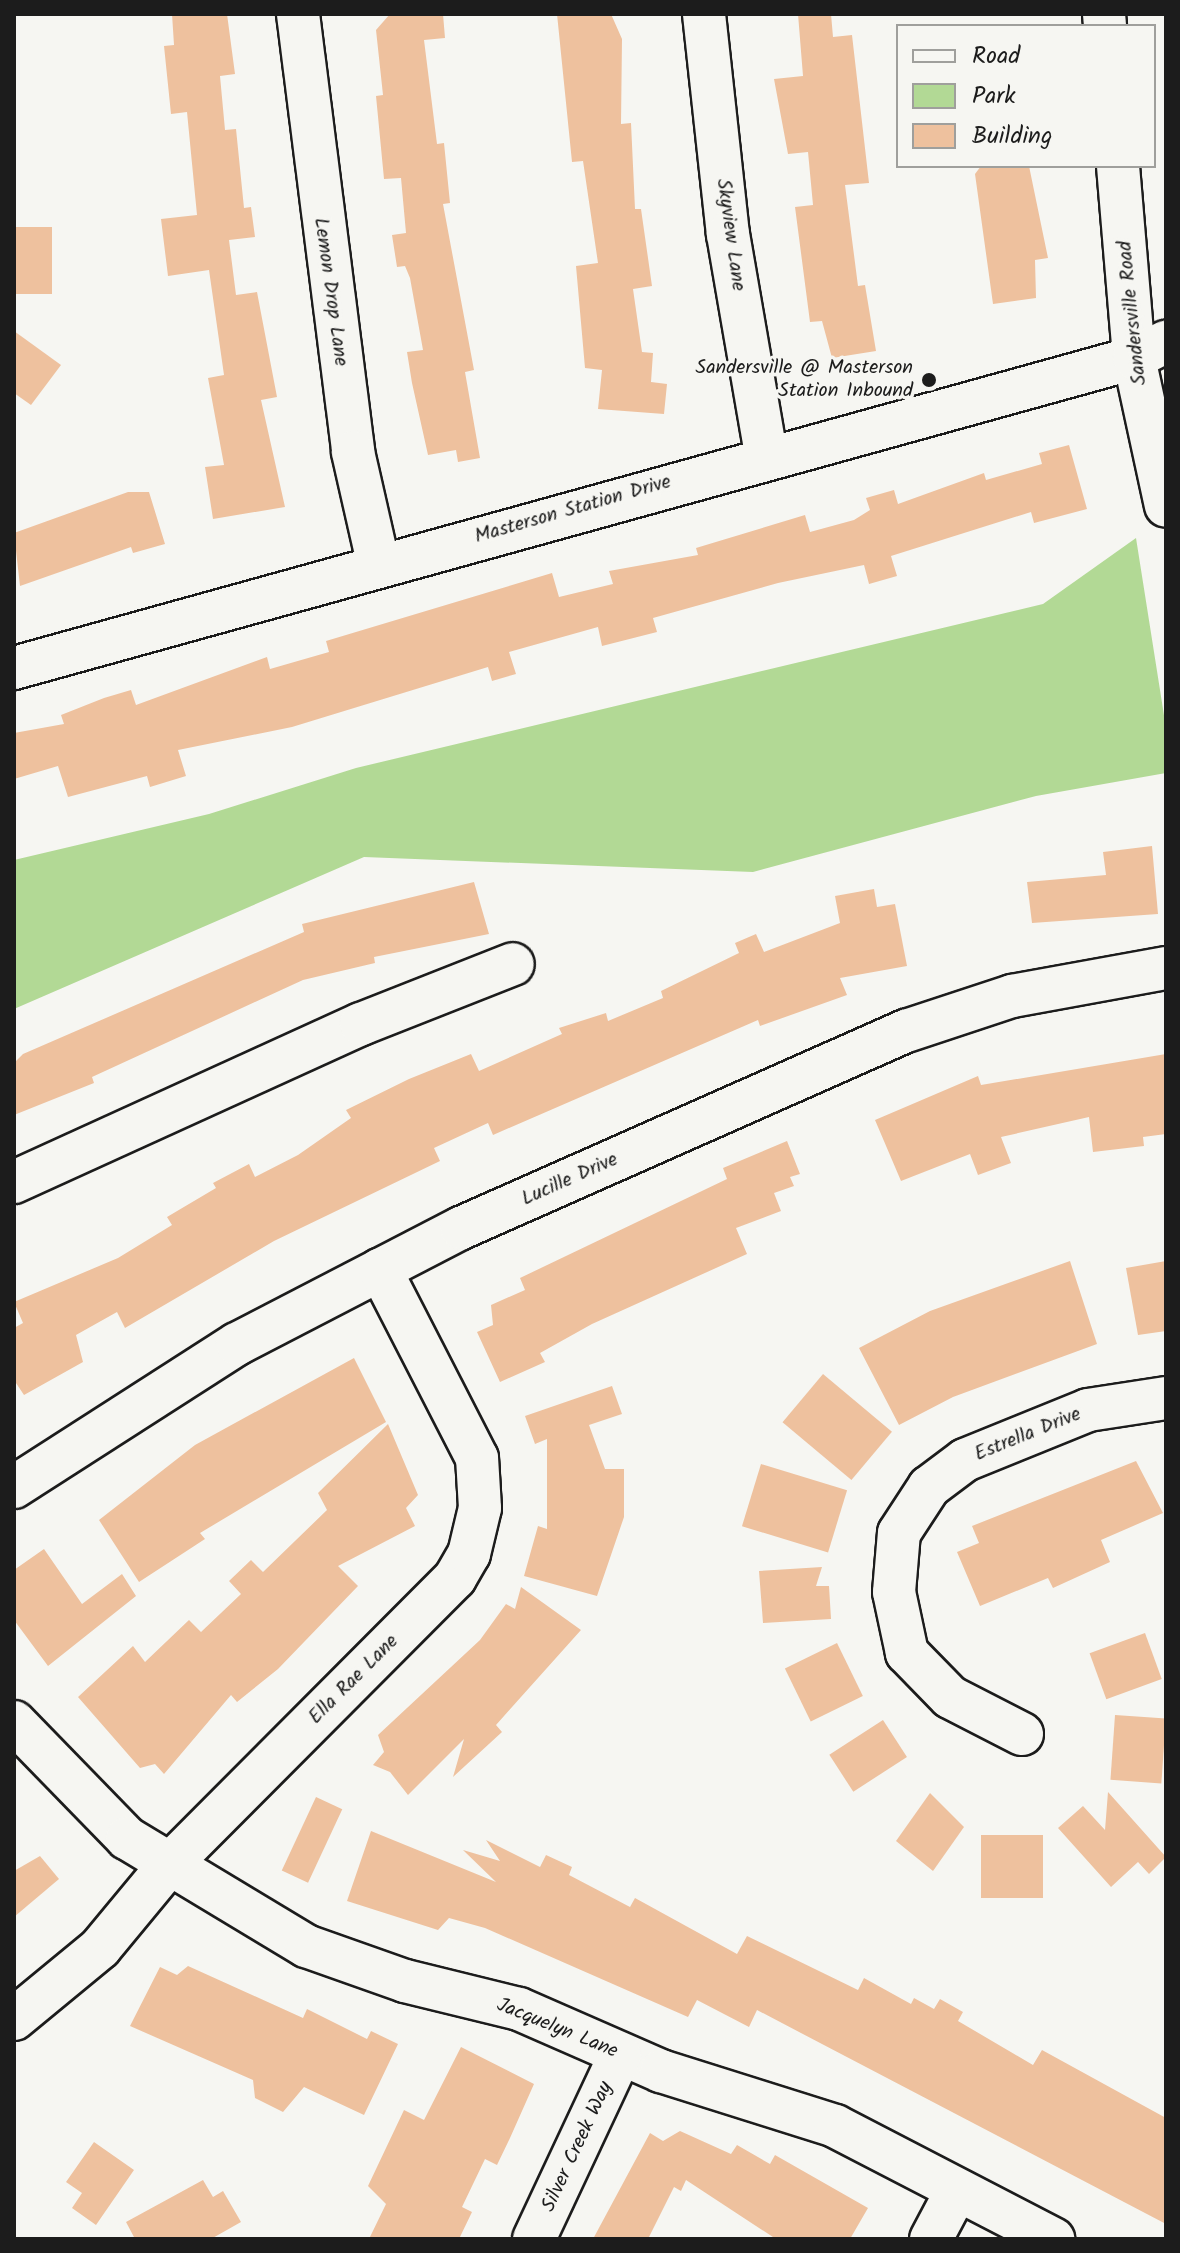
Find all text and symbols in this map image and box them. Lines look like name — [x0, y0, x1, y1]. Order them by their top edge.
legend — [896, 24, 1156, 168]
text: Road — [972, 37, 1020, 76]
text: Park — [972, 77, 1016, 116]
text: Building — [972, 117, 1052, 156]
street label: Skyview Lane — [710, 177, 750, 293]
street label: Lemon Drop Lane — [308, 216, 352, 368]
street label: Sandersville Road — [1113, 240, 1153, 386]
place label: Sandersville @ Masterson Station Inbound — [696, 356, 913, 403]
marker: Sandersville @ Masterson Station Inbound — [920, 371, 938, 389]
street label: Masterson Station Drive — [472, 470, 674, 550]
street label: Lucille Drive — [518, 1148, 622, 1212]
street label: Estrella Drive — [971, 1403, 1085, 1467]
street label: Ella Rae Lane — [304, 1630, 404, 1730]
street label: Jacquelyn Lane — [493, 1994, 621, 2064]
street label: Silver Creek Way — [537, 2078, 619, 2216]

